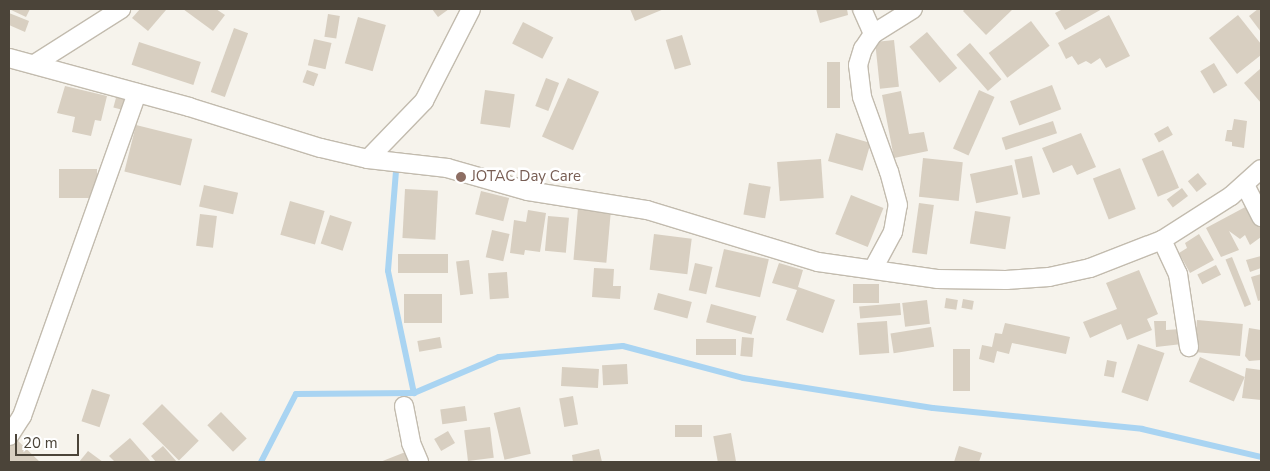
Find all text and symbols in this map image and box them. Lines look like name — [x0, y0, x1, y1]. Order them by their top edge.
place label: JOTAC Day Care — [471, 168, 581, 186]
marker: JOTAC Day Care — [455, 171, 467, 183]
scale bar — [18, 424, 81, 456]
text: 20 m — [23, 433, 58, 453]

